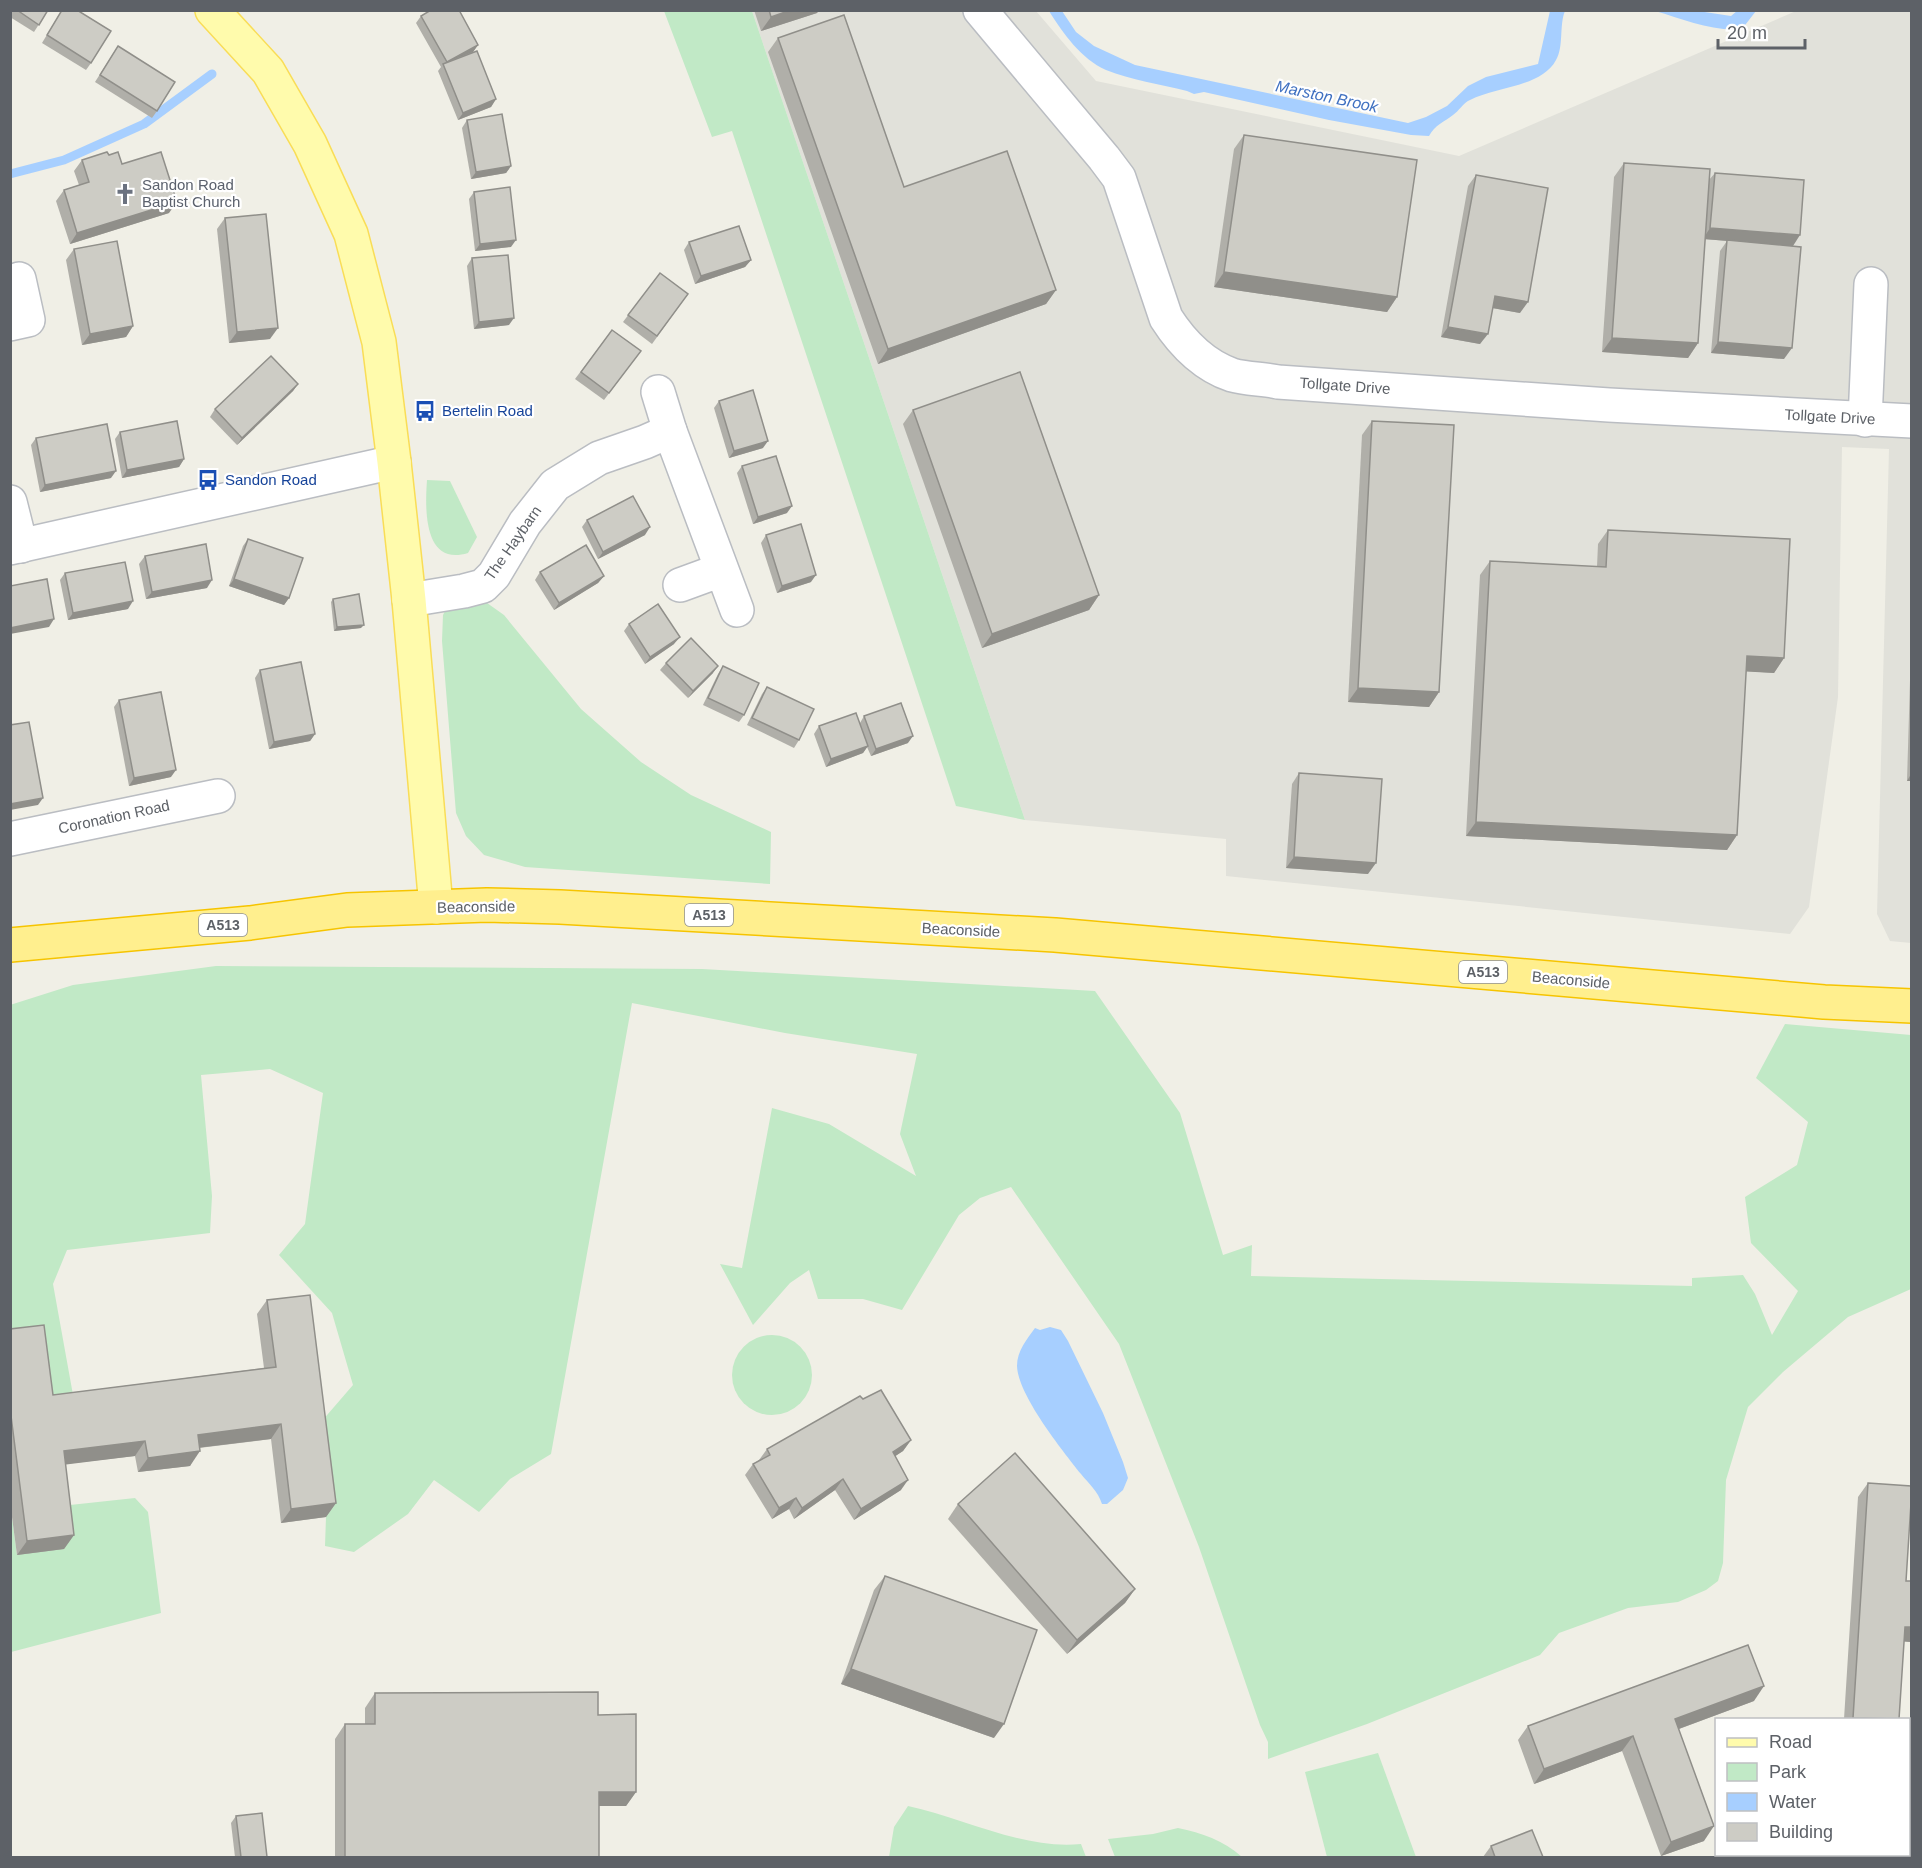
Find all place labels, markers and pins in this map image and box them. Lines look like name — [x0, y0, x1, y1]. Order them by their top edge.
place label: Sandon Road Baptist Church — [142, 176, 240, 210]
church icon: Sandon Road Baptist Church — [113, 182, 137, 206]
bus stop icon: Bertelin Road — [413, 399, 437, 423]
place label: Bertelin Road — [442, 402, 533, 419]
bus stop icon: Sandon Road — [196, 468, 220, 492]
place label: Sandon Road — [225, 471, 317, 488]

